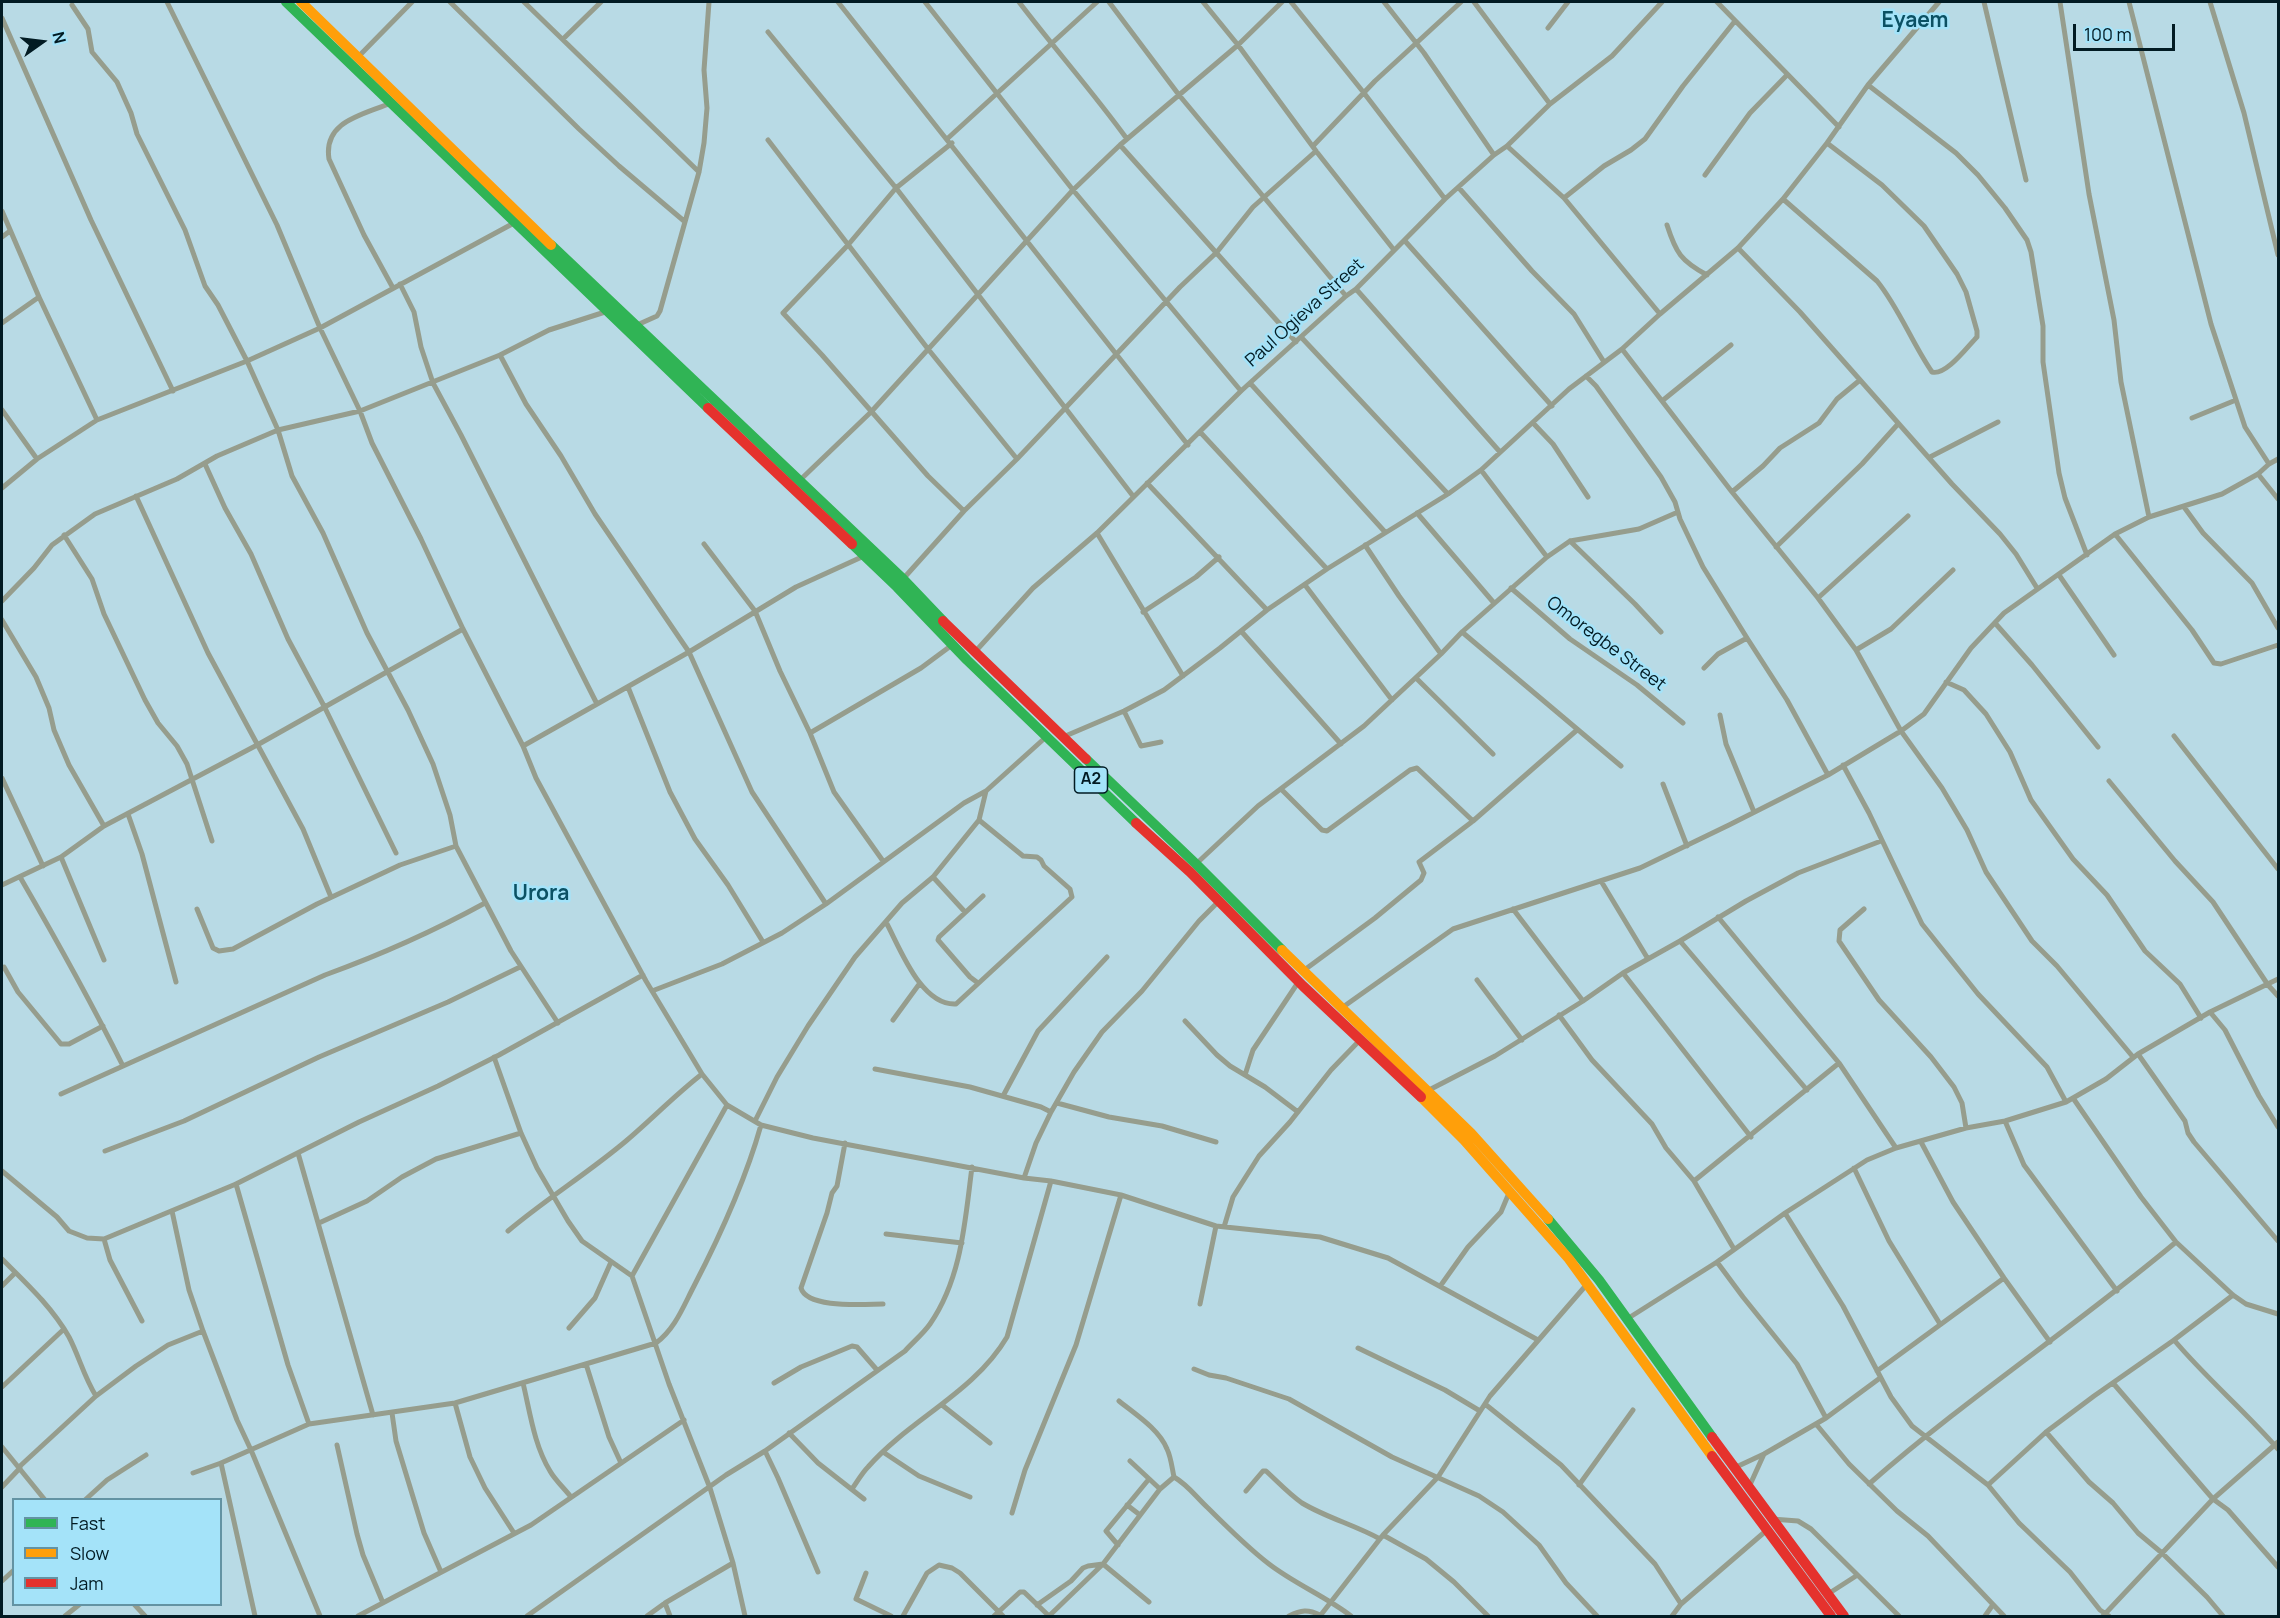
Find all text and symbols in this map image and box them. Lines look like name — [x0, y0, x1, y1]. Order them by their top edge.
district label: Eyaem — [1882, 8, 1948, 34]
north arrow — [12, 12, 72, 72]
scale bar — [2076, 12, 2178, 50]
text: 100 m — [2084, 22, 2132, 46]
text: N — [47, 29, 72, 46]
street label: Paul Ogieva Street — [1241, 254, 1369, 372]
street label: Omoregbe Street — [1542, 592, 1670, 696]
road number: A2 — [1074, 767, 1108, 793]
district label: Urora — [513, 881, 569, 907]
legend — [12, 1498, 222, 1606]
text: Fast — [70, 1511, 105, 1535]
text: Slow — [70, 1541, 109, 1565]
text: Jam — [70, 1571, 104, 1595]

